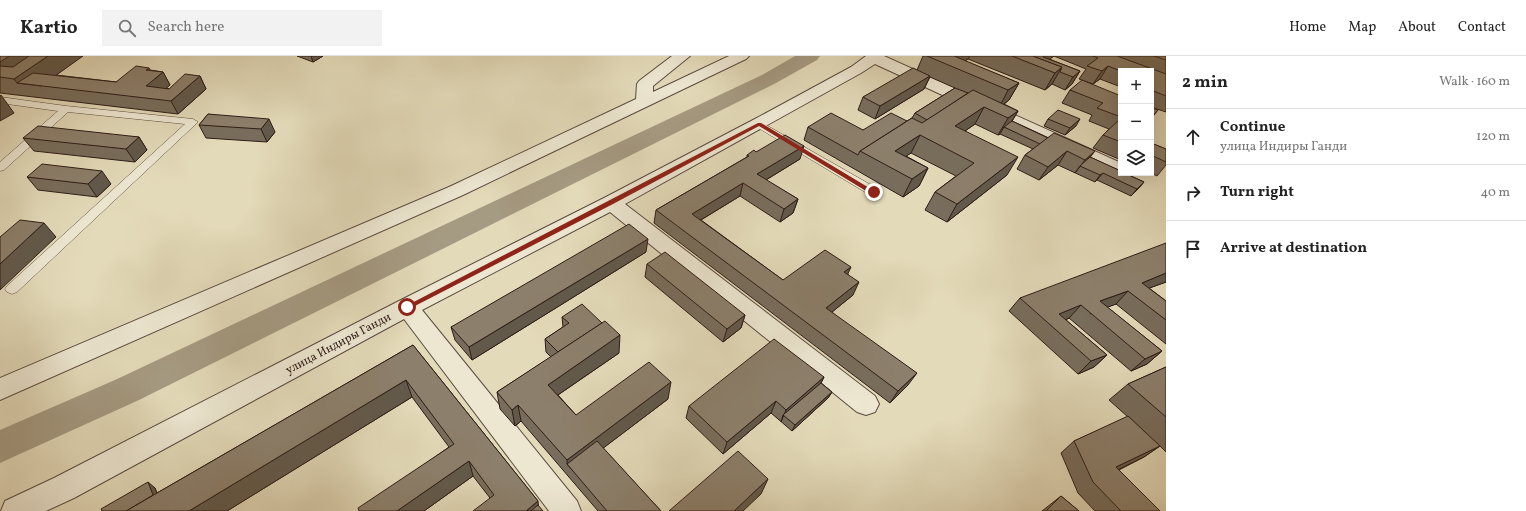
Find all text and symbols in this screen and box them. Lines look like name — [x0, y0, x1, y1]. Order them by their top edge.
search box — [102, 10, 382, 46]
text: Kartio — [20, 15, 78, 41]
icon: search — [116, 17, 138, 39]
text: Search here — [148, 17, 224, 38]
text: Home — [1289, 18, 1326, 37]
text: Map — [1348, 18, 1376, 37]
text: About — [1398, 18, 1436, 37]
text: Contact — [1458, 18, 1506, 37]
map controls — [1118, 68, 1154, 176]
button: + — [1118, 68, 1154, 104]
text: 2 min — [1182, 71, 1228, 94]
text: Walk · 160 m — [1439, 73, 1510, 91]
button: − — [1118, 104, 1154, 140]
text: Continue — [1220, 117, 1285, 138]
icon: ahead — [1182, 126, 1204, 148]
text: 120 m — [1476, 128, 1510, 146]
text: улица Индиры Ганди — [1220, 138, 1347, 156]
button: layers — [1118, 140, 1154, 176]
icon: right — [1182, 182, 1204, 204]
text: Turn right — [1220, 182, 1294, 203]
route end — [865, 183, 883, 201]
text: 40 m — [1481, 184, 1510, 202]
icon: arrive — [1182, 238, 1204, 260]
text: Arrive at destination — [1220, 238, 1367, 259]
route start — [398, 298, 416, 316]
street label: улица Индиры Ганди — [283, 309, 394, 379]

